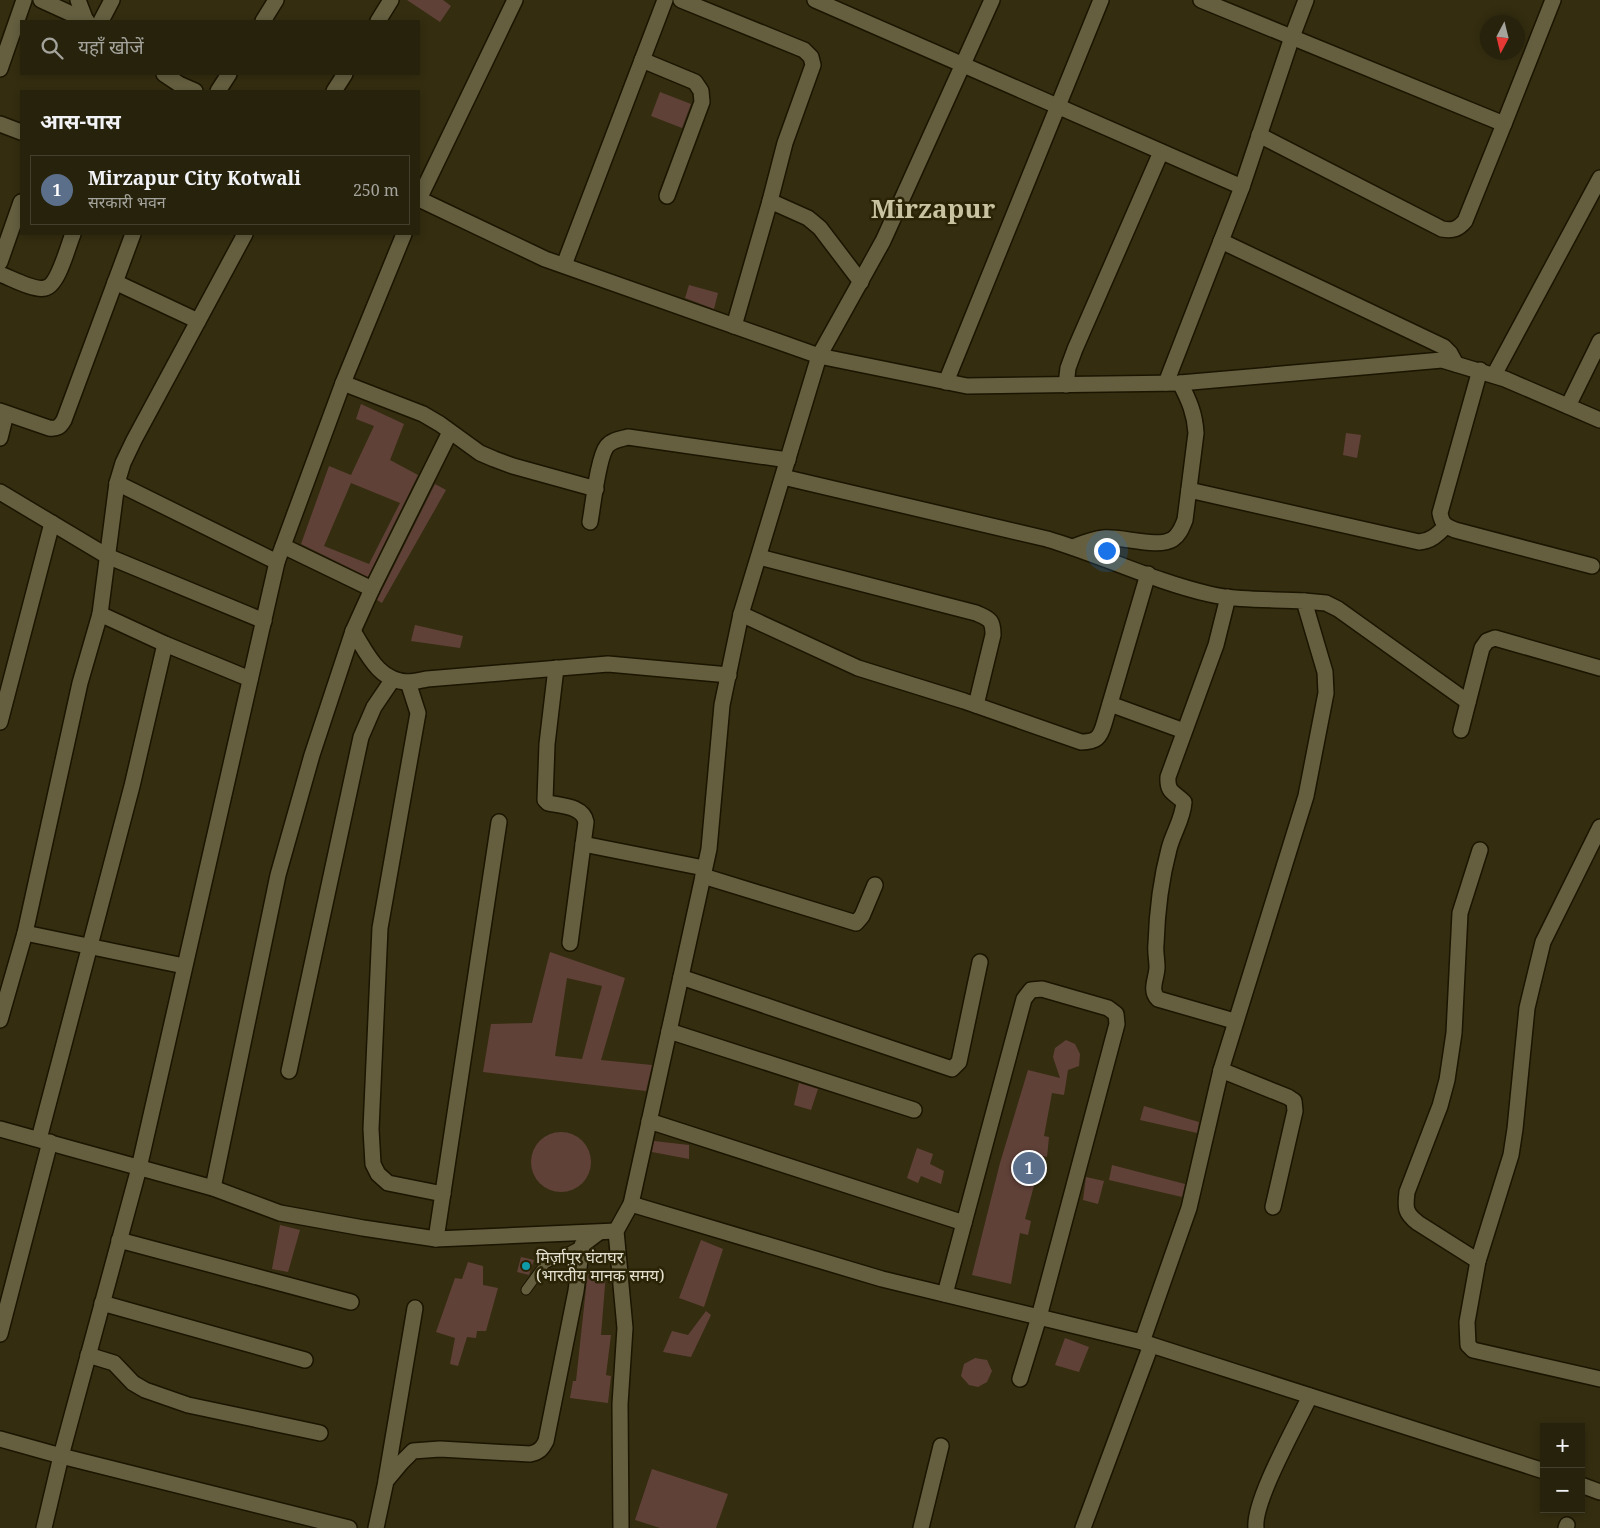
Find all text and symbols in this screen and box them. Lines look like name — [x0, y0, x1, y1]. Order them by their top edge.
north arrow — [1480, 15, 1525, 60]
search box — [20, 20, 420, 75]
icon: search — [38, 34, 66, 62]
text: यहाँ खोजें — [78, 34, 144, 60]
text: आस-पास — [40, 107, 121, 135]
text: Mirzapur City Kotwali — [88, 165, 301, 191]
text: 1 — [52, 179, 62, 201]
text: 250 m — [353, 179, 399, 201]
district label: Mirzapur — [871, 190, 996, 226]
text: सरकारी भवन — [88, 191, 166, 213]
your location — [1094, 538, 1120, 564]
pin: 1 — [1013, 1149, 1045, 1187]
place label: मिर्ज़ापुर घंटाघर (भारतीय मानक समय) — [536, 1246, 664, 1286]
marker: मिर्ज़ापुर घंटाघर (भारतीय मानक समय) — [520, 1260, 532, 1272]
map controls — [1540, 1423, 1585, 1513]
button: + — [1540, 1423, 1585, 1468]
button: − — [1540, 1468, 1585, 1513]

